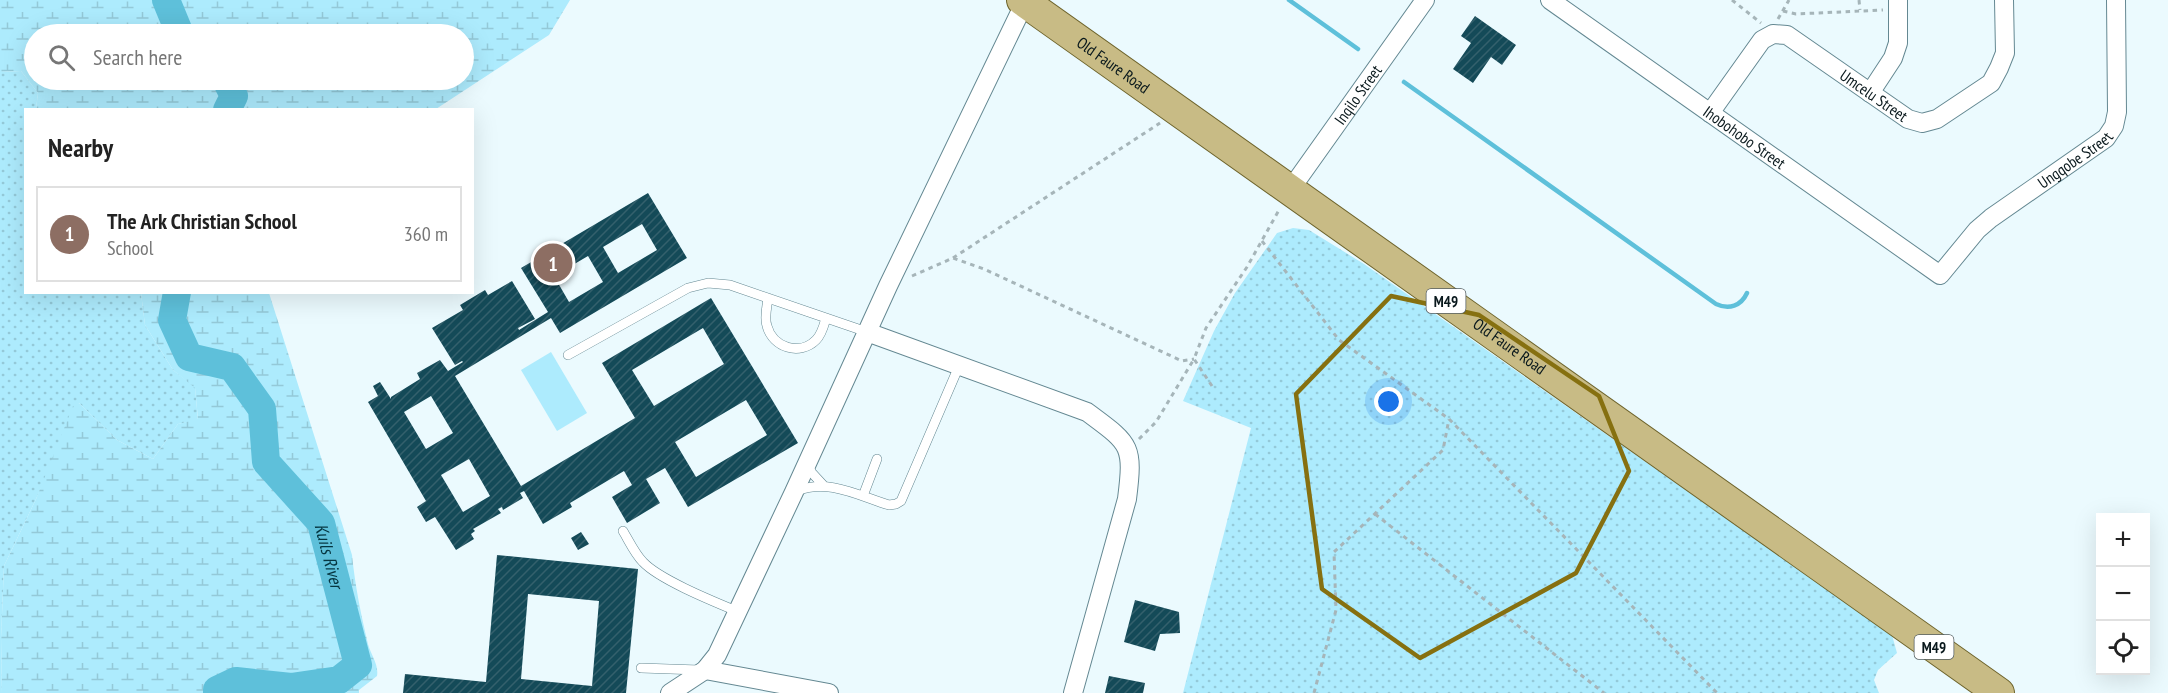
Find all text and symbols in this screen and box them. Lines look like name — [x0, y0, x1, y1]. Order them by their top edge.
search box — [24, 24, 474, 90]
street label: Old Faure Road — [1073, 32, 1154, 97]
icon: search — [45, 41, 78, 74]
text: Search here — [93, 43, 182, 71]
street label: Inqilo Street — [1330, 60, 1386, 128]
street label: Umcelu Street — [1836, 65, 1912, 126]
street label: Ihobohobo Street — [1700, 101, 1790, 173]
street label: Ungqobe Street — [2034, 128, 2118, 193]
text: Nearby — [48, 131, 113, 164]
text: The Ark Christian School — [107, 207, 297, 235]
text: 1 — [65, 221, 74, 247]
text: 360 m — [404, 221, 448, 247]
text: School — [107, 235, 153, 261]
pin: 1 — [534, 240, 572, 286]
road number: M49 — [1426, 289, 1466, 313]
street label: Old Faure Road — [1469, 313, 1550, 379]
your location — [1374, 387, 1403, 416]
map controls — [2096, 513, 2150, 675]
button: + — [2096, 513, 2150, 567]
water label: Kuils River — [310, 521, 350, 594]
button: − — [2096, 567, 2150, 621]
button: locate — [2096, 621, 2150, 675]
road number: M49 — [1914, 635, 1954, 659]

